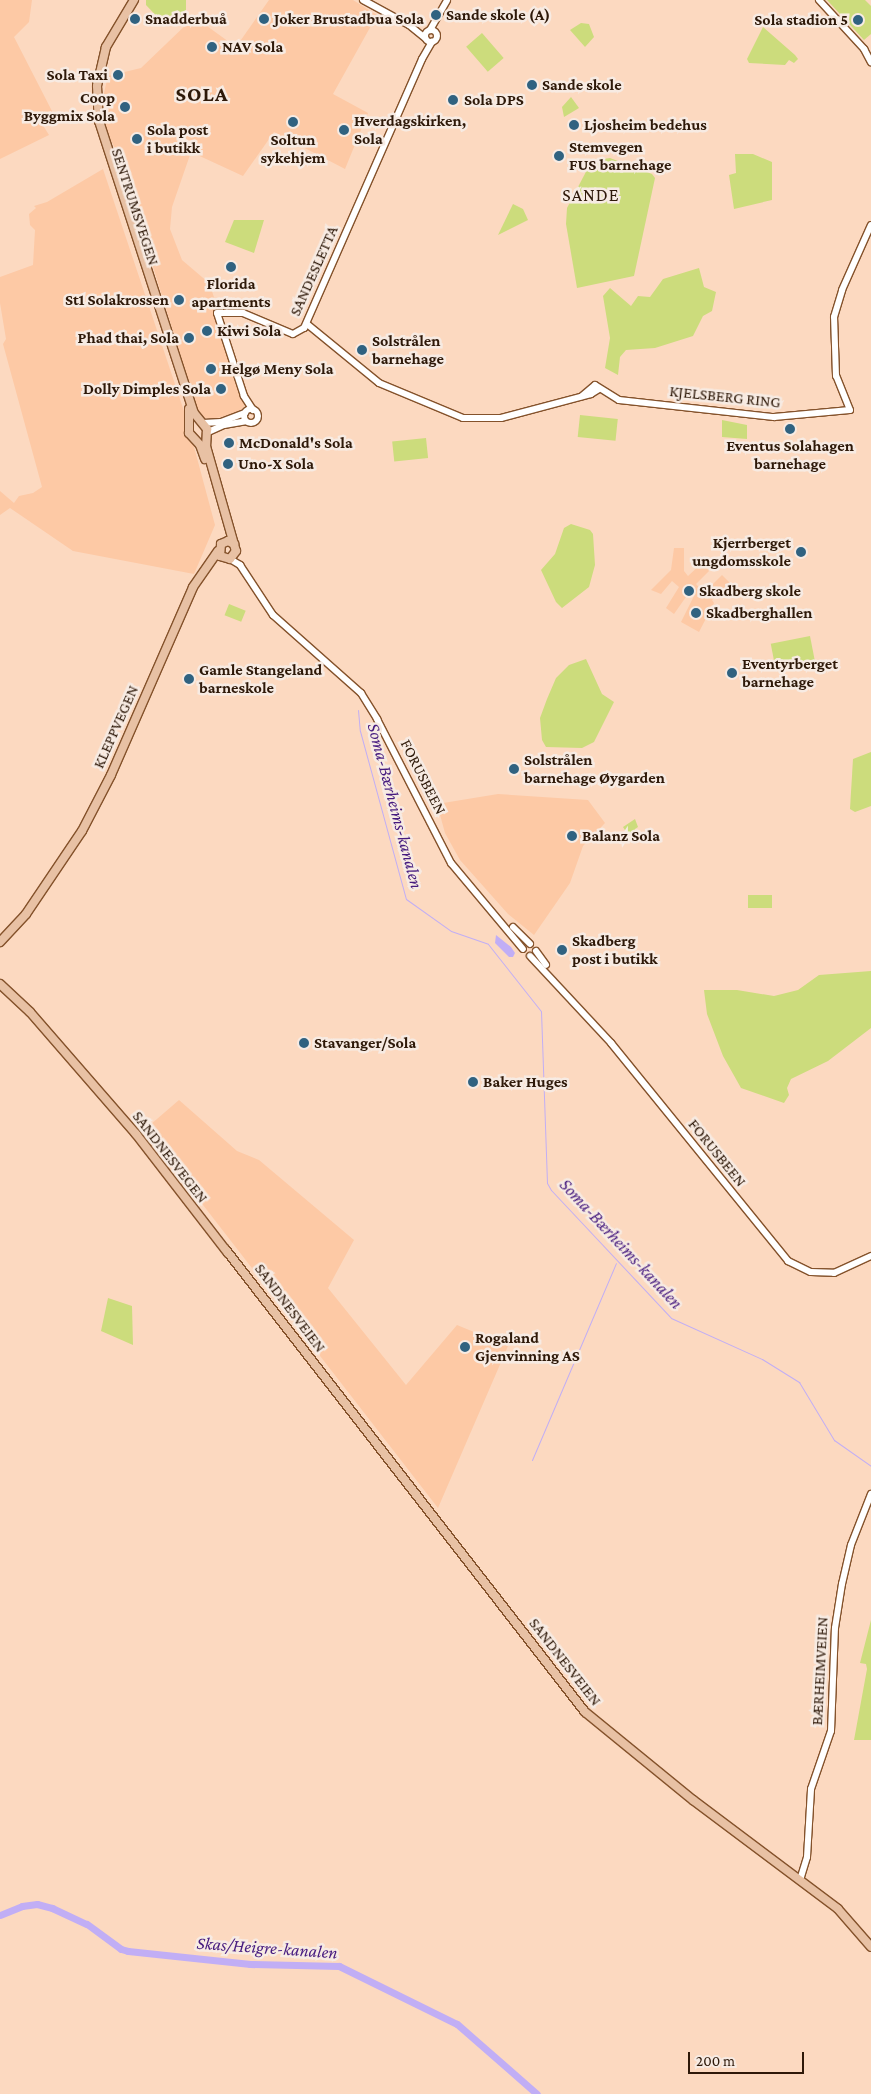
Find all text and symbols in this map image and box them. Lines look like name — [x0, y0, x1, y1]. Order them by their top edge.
place label: Sande skole (A) — [446, 5, 550, 25]
place label: Snadderbuå — [145, 9, 227, 29]
place label: Joker Brustadbua Sola — [274, 9, 424, 29]
marker: Sande skole (A) — [430, 9, 442, 21]
place label: Sola stadion 5 — [754, 10, 848, 30]
marker: Snadderbuå — [129, 13, 141, 25]
marker: Joker Brustadbua Sola — [258, 13, 270, 25]
marker: Sola stadion 5 — [852, 14, 864, 26]
place label: NAV Sola — [222, 37, 283, 57]
marker: NAV Sola — [206, 41, 218, 53]
place label: Sola Taxi — [47, 65, 108, 85]
marker: Sola Taxi — [112, 69, 124, 81]
place label: Sande skole — [542, 75, 622, 95]
marker: Sande skole — [526, 79, 538, 91]
district label: SOLA — [175, 81, 229, 107]
place label: Coop Byggmix Sola — [24, 88, 115, 126]
place label: Sola DPS — [464, 90, 524, 110]
marker: Sola DPS — [446, 93, 460, 107]
marker: Coop Byggmix Sola — [119, 101, 131, 113]
place label: Hverdagskirken, Sola — [354, 111, 466, 149]
place label: Ljosheim bedehus — [584, 115, 707, 135]
marker: Soltun sykehjem — [287, 116, 299, 128]
marker: Ljosheim bedehus — [568, 119, 580, 131]
place label: Sola post i butikk — [147, 120, 208, 158]
marker: Hverdagskirken, Sola — [338, 124, 350, 136]
place label: Soltun sykehjem — [261, 130, 325, 168]
marker: Sola post i butikk — [131, 133, 143, 145]
place label: Stemvegen FUS barnehage — [569, 137, 671, 175]
street label: SENTRUMSVEGEN — [107, 146, 163, 268]
marker: Stemvegen FUS barnehage — [553, 150, 565, 162]
district label: SANDE — [562, 184, 620, 206]
street label: SANDESLETTA — [286, 223, 342, 319]
marker: Florida apartments — [225, 261, 237, 273]
place label: Florida apartments — [192, 274, 270, 312]
place label: St1 Solakrossen — [65, 290, 169, 310]
marker: St1 Solakrossen — [173, 294, 185, 306]
place label: Kiwi Sola — [217, 321, 281, 341]
marker: Kiwi Sola — [201, 325, 213, 337]
place label: Phad thai, Sola — [78, 328, 179, 348]
place label: Solstrålen barnehage — [372, 331, 444, 369]
marker: Phad thai, Sola — [183, 332, 195, 344]
marker: Solstrålen barnehage — [356, 344, 368, 356]
place label: Helgø Meny Sola — [221, 359, 334, 379]
marker: Helgø Meny Sola — [205, 363, 217, 375]
place label: Dolly Dimples Sola — [83, 379, 211, 399]
street label: KJELSBERG RING — [668, 382, 782, 412]
marker: Dolly Dimples Sola — [215, 383, 227, 395]
marker: Eventus Solahagen barnehage — [784, 423, 796, 435]
place label: McDonald's Sola — [239, 433, 353, 453]
place label: Eventus Solahagen barnehage — [726, 436, 854, 474]
marker: McDonald's Sola — [223, 437, 235, 449]
place label: Uno-X Sola — [238, 454, 314, 474]
marker: Uno-X Sola — [222, 458, 234, 470]
place label: Kjerrberget ungdomsskole — [692, 533, 791, 571]
marker: Kjerrberget ungdomsskole — [795, 546, 807, 558]
place label: Skadberg skole — [699, 581, 801, 601]
marker: Skadberg skole — [683, 585, 695, 597]
place label: Skadberghallen — [706, 603, 812, 623]
marker: Skadberghallen — [690, 607, 702, 619]
place label: Eventyrberget barnehage — [742, 654, 838, 692]
place label: Gamle Stangeland barneskole — [199, 660, 322, 698]
marker: Eventyrberget barnehage — [726, 667, 738, 679]
marker: Gamle Stangeland barneskole — [183, 673, 195, 685]
street label: KLEPPVEGEN — [89, 682, 143, 772]
water label: Soma-Bærheims-kanalen — [362, 721, 428, 891]
street label: FORUSBEEN — [396, 736, 450, 818]
place label: Solstrålen barnehage Øygarden — [524, 750, 665, 788]
marker: Solstrålen barnehage Øygarden — [508, 763, 520, 775]
place label: Balanz Sola — [582, 826, 660, 846]
marker: Balanz Sola — [566, 830, 578, 842]
place label: Skadberg post i butikk — [572, 931, 658, 969]
marker: Skadberg post i butikk — [556, 944, 568, 956]
place label: Stavanger/Sola — [314, 1033, 416, 1053]
marker: Stavanger/Sola — [298, 1037, 310, 1049]
place label: Baker Huges — [483, 1072, 568, 1092]
marker: Baker Huges — [467, 1076, 479, 1088]
street label: SANDNESVEGEN — [128, 1107, 212, 1207]
street label: FORUSBEEN — [684, 1115, 750, 1191]
water label: Soma-Bærheims-kanalen — [555, 1174, 687, 1314]
street label: SANDNESVEIEN — [250, 1260, 330, 1356]
place label: Rogaland Gjenvinning AS — [475, 1328, 580, 1366]
marker: Rogaland Gjenvinning AS — [459, 1341, 471, 1353]
street label: SANDNESVEIEN — [525, 1614, 605, 1710]
street label: BÆRHEIMVEIEN — [808, 1616, 832, 1726]
water label: Skas/Heigre-kanalen — [196, 1932, 338, 1964]
scale bar — [691, 2042, 807, 2074]
text: 200 m — [696, 2053, 735, 2069]

